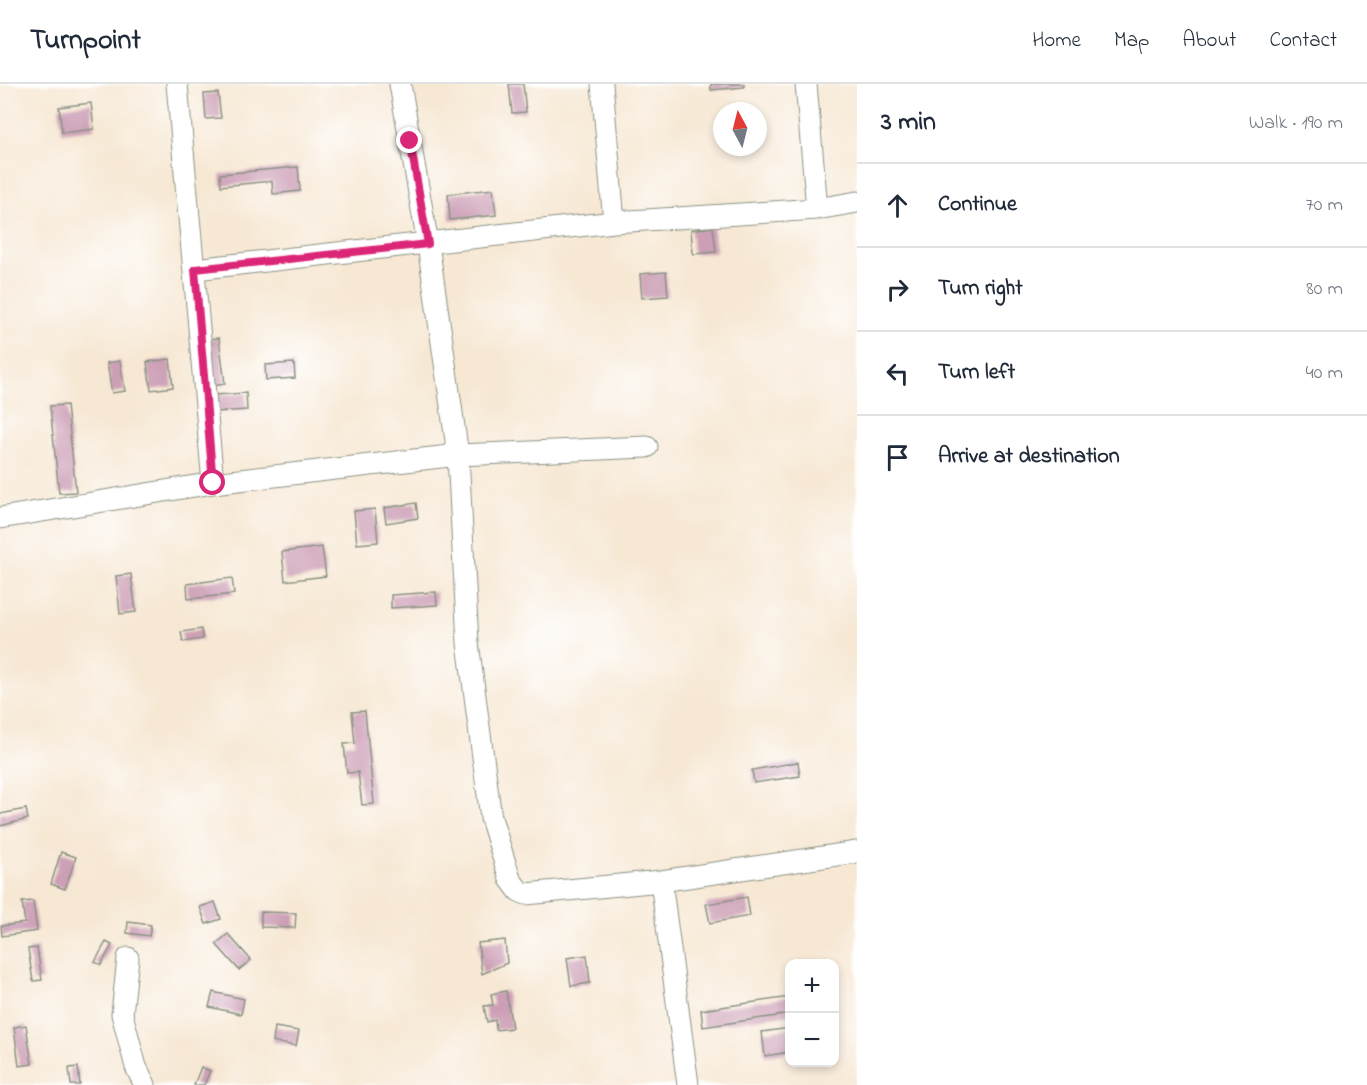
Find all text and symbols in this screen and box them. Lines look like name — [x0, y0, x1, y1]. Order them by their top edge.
text: Turnpoint — [30, 21, 141, 62]
text: Home — [1032, 26, 1081, 56]
text: Map — [1114, 26, 1149, 56]
text: About — [1182, 26, 1236, 56]
text: Contact — [1269, 26, 1337, 56]
north arrow — [713, 102, 767, 156]
text: 3 min — [881, 104, 936, 142]
text: Walk · 190 m — [1249, 109, 1343, 138]
route end — [396, 127, 422, 153]
icon: ahead — [881, 189, 914, 222]
text: Continue — [938, 189, 1017, 221]
text: 70 m — [1306, 191, 1343, 220]
icon: right — [881, 273, 914, 306]
text: Turn right — [938, 273, 1023, 305]
text: 80 m — [1306, 275, 1343, 304]
icon: left — [881, 357, 914, 390]
text: Turn left — [938, 357, 1015, 389]
text: 40 m — [1306, 359, 1343, 388]
icon: arrive — [881, 441, 914, 474]
text: Arrive at destination — [938, 441, 1120, 473]
route start — [199, 469, 225, 495]
map controls — [785, 959, 839, 1067]
button: + — [785, 959, 839, 1013]
button: − — [785, 1013, 839, 1067]

